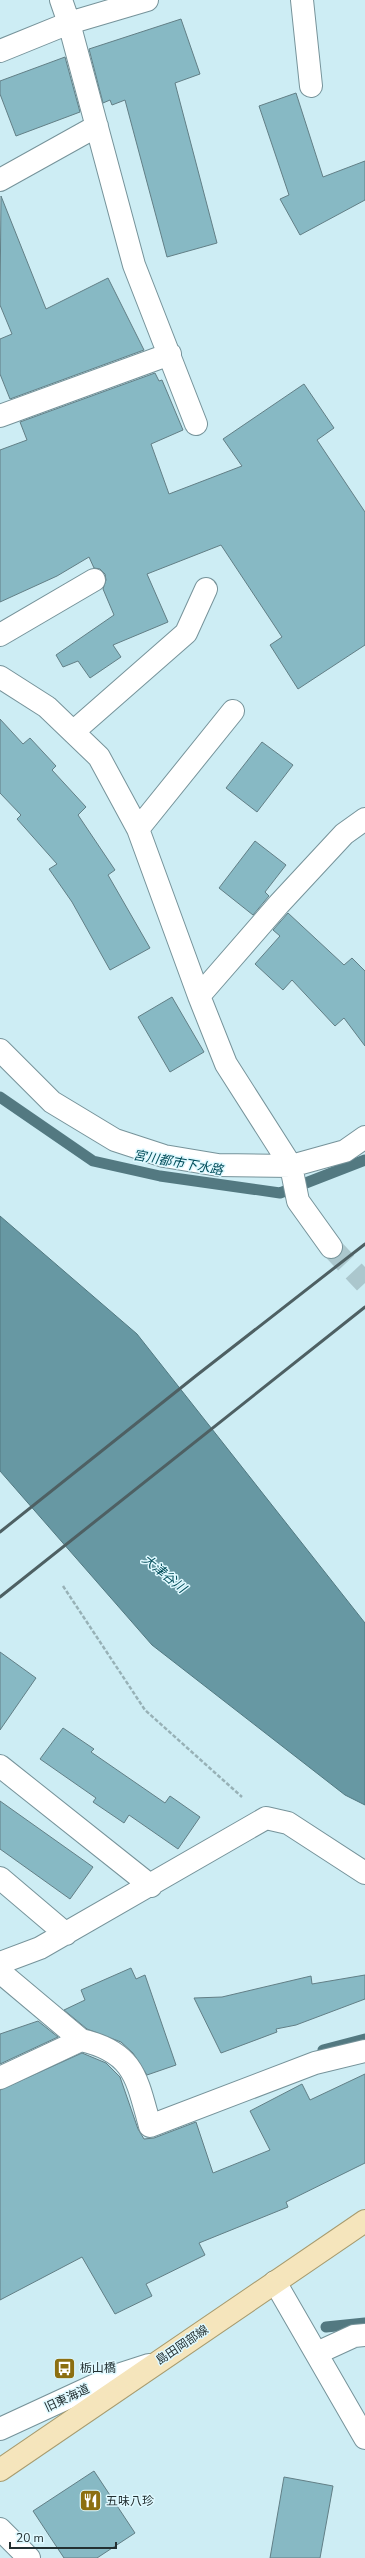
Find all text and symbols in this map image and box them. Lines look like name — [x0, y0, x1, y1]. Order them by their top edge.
water label: 宮川都市下水路 — [132, 1146, 225, 1180]
water label: 大津谷川 — [138, 1551, 191, 1599]
street label: 島田岡部線 — [153, 2322, 211, 2368]
bus stop icon: 栃山橋 — [52, 2355, 78, 2381]
place label: 栃山橋 — [80, 2360, 116, 2376]
street label: 旧東海道 — [42, 2381, 92, 2415]
restaurant icon: 五味八珍 — [78, 2488, 104, 2514]
place label: 五味八珍 — [106, 2493, 154, 2509]
scale bar — [10, 2524, 116, 2550]
text: 20 m — [16, 2530, 44, 2546]

